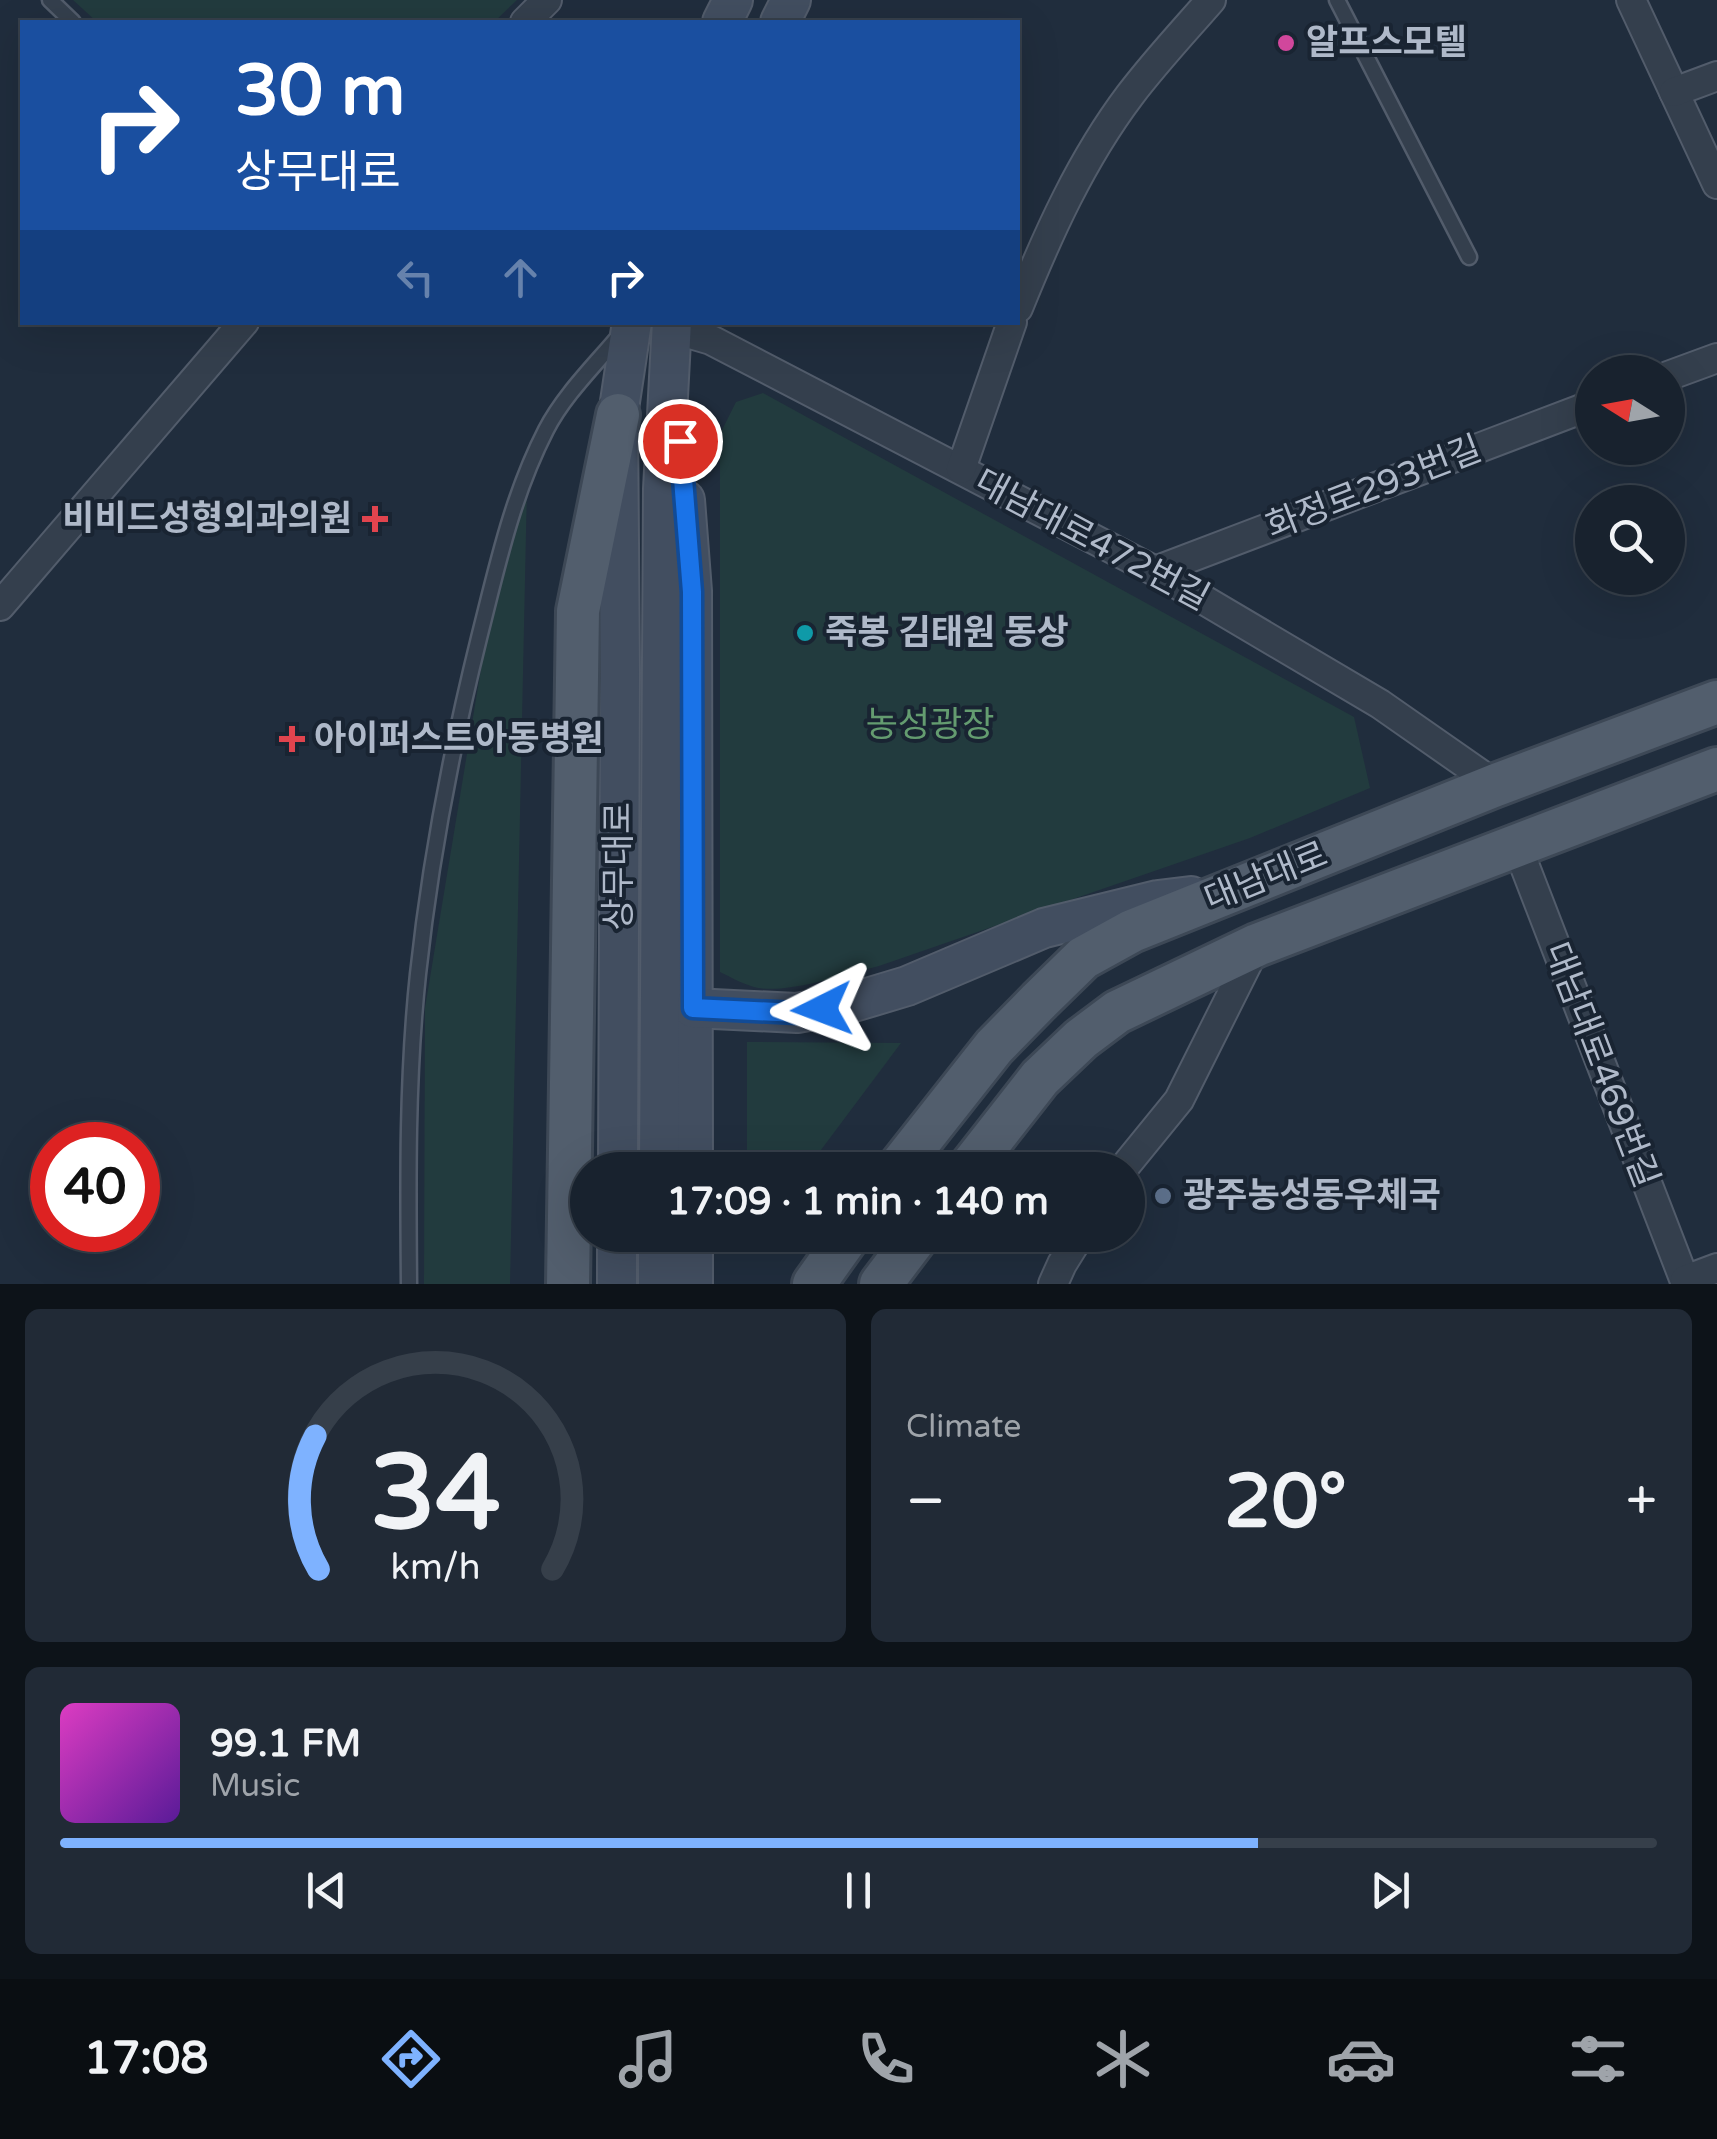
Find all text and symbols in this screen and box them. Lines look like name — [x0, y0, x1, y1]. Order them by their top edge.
place label: 알프스모텔 — [1306, 22, 1467, 64]
marker: 알프스모텔 — [1275, 32, 1297, 54]
text: 30 m — [235, 50, 405, 134]
icon: right — [70, 60, 200, 190]
text: 상무대로 — [235, 146, 401, 200]
icon: left — [388, 250, 443, 305]
icon: ahead — [493, 250, 548, 305]
icon: right — [598, 250, 653, 305]
north arrow — [1575, 355, 1685, 465]
map controls — [1575, 355, 1685, 595]
pin — [638, 399, 723, 484]
icon: arrive — [653, 414, 708, 469]
street label: 화정로293번길 — [1261, 428, 1487, 548]
street label: 대남대로472번길 — [968, 461, 1216, 619]
button: search — [1575, 485, 1685, 595]
place label: 비비드성형외과의원 — [62, 498, 352, 540]
marker: 비비드성형외과의원 — [362, 506, 388, 532]
place label: 죽봉 김태원 동상 — [825, 612, 1069, 654]
marker: 죽봉 김태원 동상 — [794, 622, 816, 644]
park label: 농성광장 — [866, 704, 994, 746]
place label: 아이퍼스트아동병원 — [314, 718, 604, 760]
marker: 아이퍼스트아동병원 — [279, 726, 305, 752]
street label: 상무대로 — [598, 802, 640, 930]
street label: 대남대로 — [1198, 833, 1334, 921]
street label: 대남대로469번길 — [1535, 937, 1667, 1193]
position arrow — [770, 957, 874, 1061]
speed limit sign: 40 — [30, 1122, 160, 1252]
place label: 광주농성동우체국 — [1183, 1175, 1441, 1217]
text: 17:09 · 1 min · 140 m — [666, 1179, 1049, 1225]
marker: 광주농성동우체국 — [1152, 1185, 1174, 1207]
text: Climate — [906, 1408, 1021, 1446]
text: 34 — [370, 1432, 501, 1557]
text: 20° — [1224, 1457, 1347, 1547]
text: − — [906, 1469, 945, 1535]
text: + — [1626, 1469, 1657, 1535]
text: km/h — [391, 1546, 480, 1589]
text: 99.1 FM — [210, 1721, 361, 1767]
text: Music — [210, 1767, 300, 1805]
icon: previous — [299, 1863, 354, 1918]
icon: pause — [831, 1863, 886, 1918]
icon: next — [1363, 1863, 1418, 1918]
icon: directions — [376, 2024, 446, 2094]
icon: music — [613, 2024, 683, 2094]
icon: phone — [851, 2024, 921, 2094]
icon: climate — [1088, 2024, 1158, 2094]
icon: car — [1326, 2024, 1396, 2094]
icon: filters — [1563, 2024, 1633, 2094]
text: 17:08 — [84, 2032, 208, 2086]

